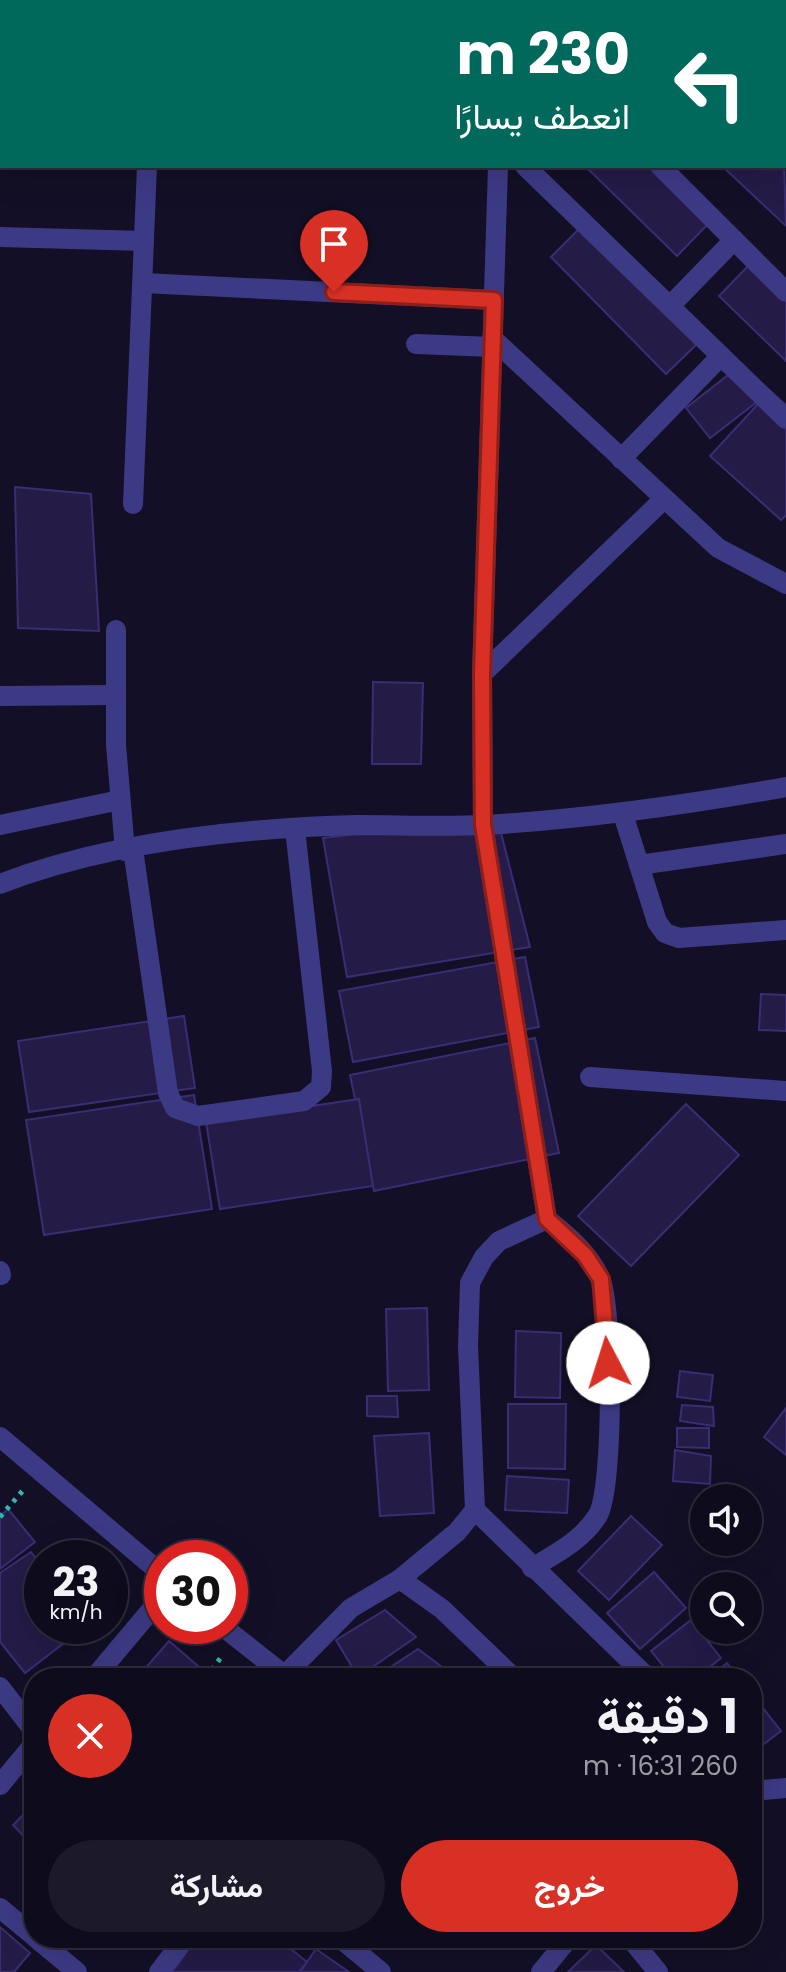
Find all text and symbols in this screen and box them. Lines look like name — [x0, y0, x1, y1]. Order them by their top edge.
text: 230 m — [456, 15, 630, 94]
icon: left — [658, 32, 762, 136]
text: انعطف يسارًا — [454, 91, 630, 142]
pin — [300, 210, 368, 292]
icon: arrive — [312, 222, 356, 266]
position arrow — [566, 1321, 650, 1405]
map controls — [690, 1484, 762, 1644]
button: sound — [690, 1484, 762, 1556]
speed limit sign: 30 — [144, 1540, 248, 1644]
text: 23 — [52, 1554, 100, 1610]
button: search — [690, 1572, 762, 1644]
text: km/h — [49, 1598, 103, 1626]
text: 1 دقيقة — [597, 1683, 738, 1750]
button: close — [48, 1694, 132, 1778]
text: 260 m · 16:31 — [583, 1748, 738, 1784]
button: مشاركة — [48, 1840, 385, 1932]
button: خروج — [401, 1840, 738, 1932]

